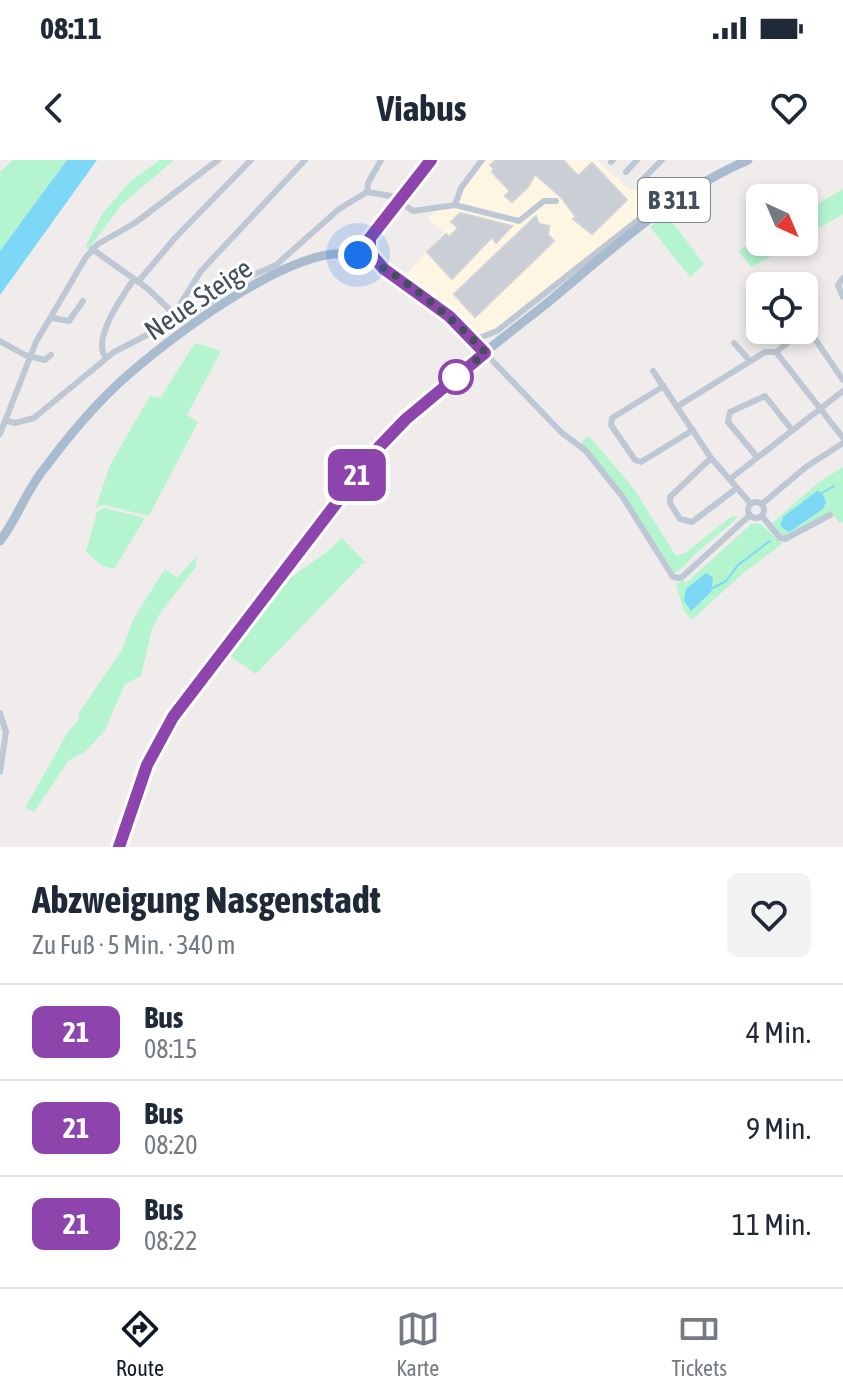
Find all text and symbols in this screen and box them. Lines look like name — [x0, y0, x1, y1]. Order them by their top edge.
text: 08:11 — [40, 11, 102, 45]
icon: back — [32, 86, 76, 130]
icon: heart — [767, 86, 811, 130]
text: Viabus — [377, 87, 466, 129]
road number: B 311 — [638, 178, 710, 222]
north arrow — [746, 184, 818, 256]
map controls — [746, 184, 818, 344]
your location — [338, 235, 378, 275]
street label: Neue Steige — [138, 252, 258, 346]
button: locate — [746, 272, 818, 344]
unlabelled marker — [439, 360, 473, 394]
line badge: 21 — [321, 449, 393, 501]
text: 21 — [344, 459, 370, 491]
button: heart — [727, 873, 811, 957]
text: Abzweigung Nasgenstadt — [32, 878, 381, 921]
text: Zu Fuß · 5 Min. · 340 m — [32, 930, 236, 960]
text: Bus — [144, 1000, 183, 1034]
text: 4 Min. — [746, 1015, 811, 1049]
text: 21 — [63, 1016, 89, 1048]
text: 08:15 — [144, 1034, 198, 1064]
text: Bus — [144, 1096, 183, 1130]
text: 9 Min. — [746, 1111, 811, 1145]
text: 21 — [63, 1112, 89, 1144]
text: 08:20 — [144, 1130, 198, 1160]
text: Bus — [144, 1192, 183, 1226]
text: 11 Min. — [732, 1207, 811, 1241]
text: 21 — [63, 1208, 89, 1240]
text: 08:22 — [144, 1226, 198, 1256]
tab: Route — [116, 1307, 164, 1381]
tab: Karte — [396, 1307, 440, 1381]
tab: Tickets — [671, 1307, 727, 1381]

